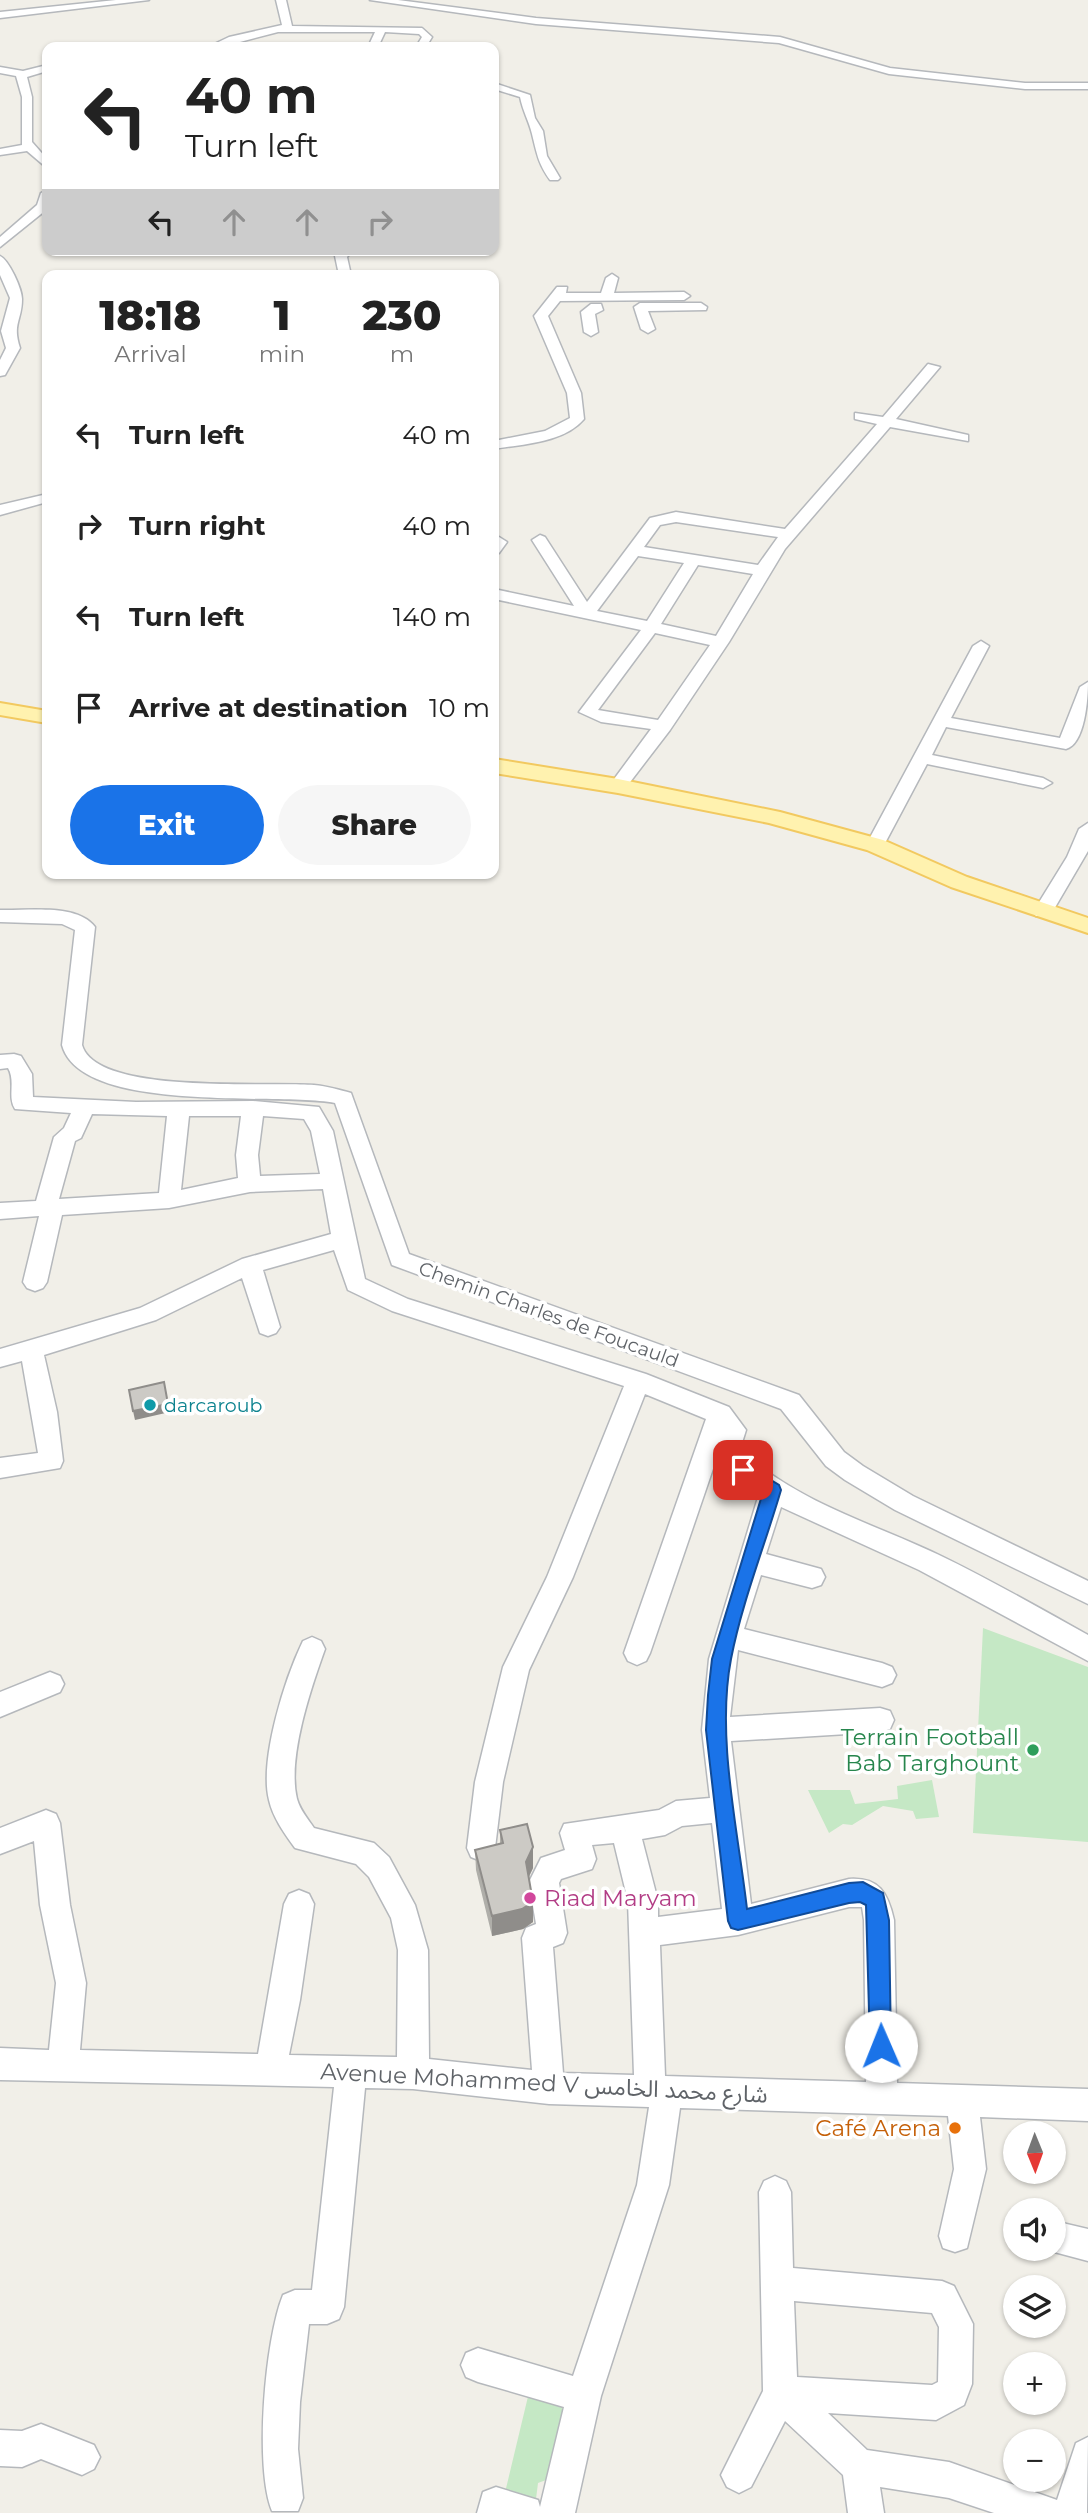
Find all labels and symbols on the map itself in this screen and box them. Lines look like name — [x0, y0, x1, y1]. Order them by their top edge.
street label: Chemin Charles de Foucauld — [416, 1257, 682, 1372]
place label: darcaroub — [164, 1394, 262, 1417]
marker: darcaroub — [142, 1397, 158, 1413]
pin — [713, 1440, 773, 1500]
place label: Terrain Football Bab Targhount — [841, 1723, 1019, 1777]
marker: Terrain Football Bab Targhount — [1025, 1742, 1041, 1758]
place label: Riad Maryam — [544, 1884, 697, 1912]
marker: Riad Maryam — [522, 1890, 538, 1906]
position arrow — [844, 2009, 918, 2083]
street label: Avenue Mohammed V شارع محمد الخامس — [319, 2057, 768, 2112]
place label: Café Arena — [815, 2114, 941, 2142]
marker: Café Arena — [947, 2120, 963, 2136]
north arrow — [1003, 2121, 1066, 2184]

